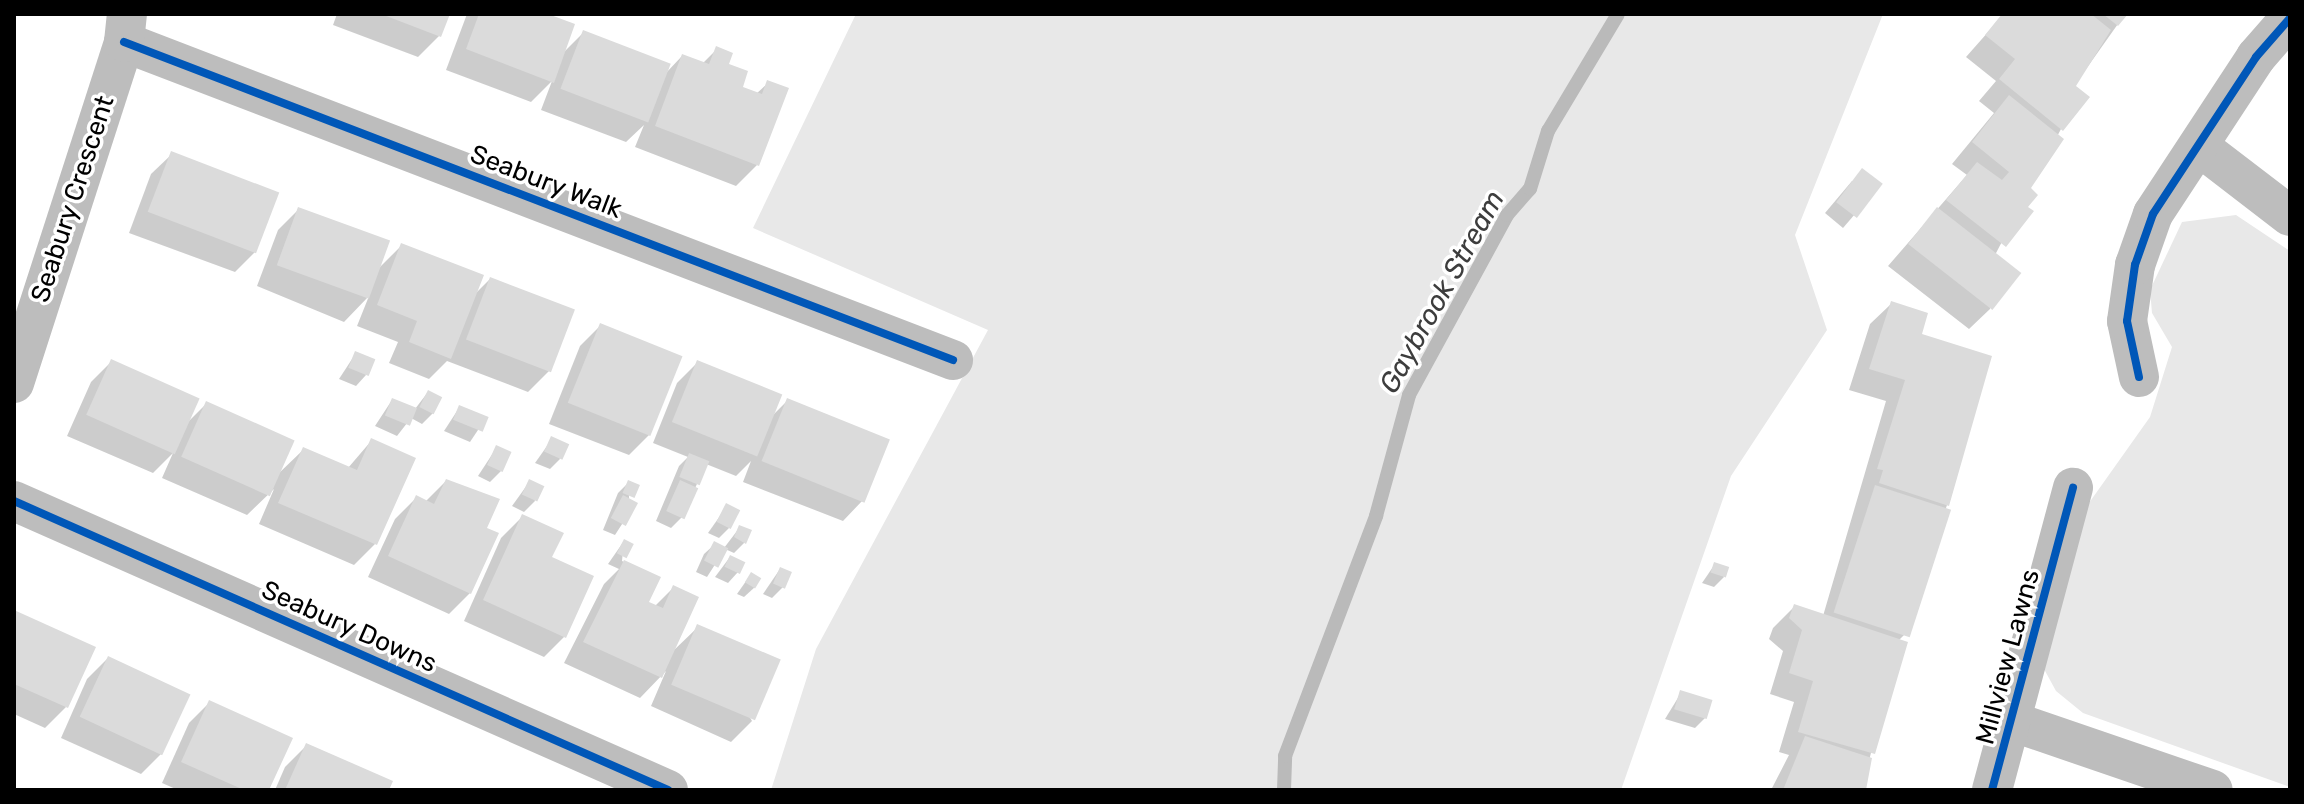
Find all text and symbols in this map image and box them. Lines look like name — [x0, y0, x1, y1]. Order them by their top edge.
street label: Seabury Crescent — [25, 91, 121, 307]
street label: Seabury Walk — [465, 139, 627, 225]
water label: Gaybrook Stream — [1372, 184, 1512, 400]
street label: Millview Lawns — [1970, 566, 2046, 748]
street label: Seabury Downs — [256, 574, 442, 680]

